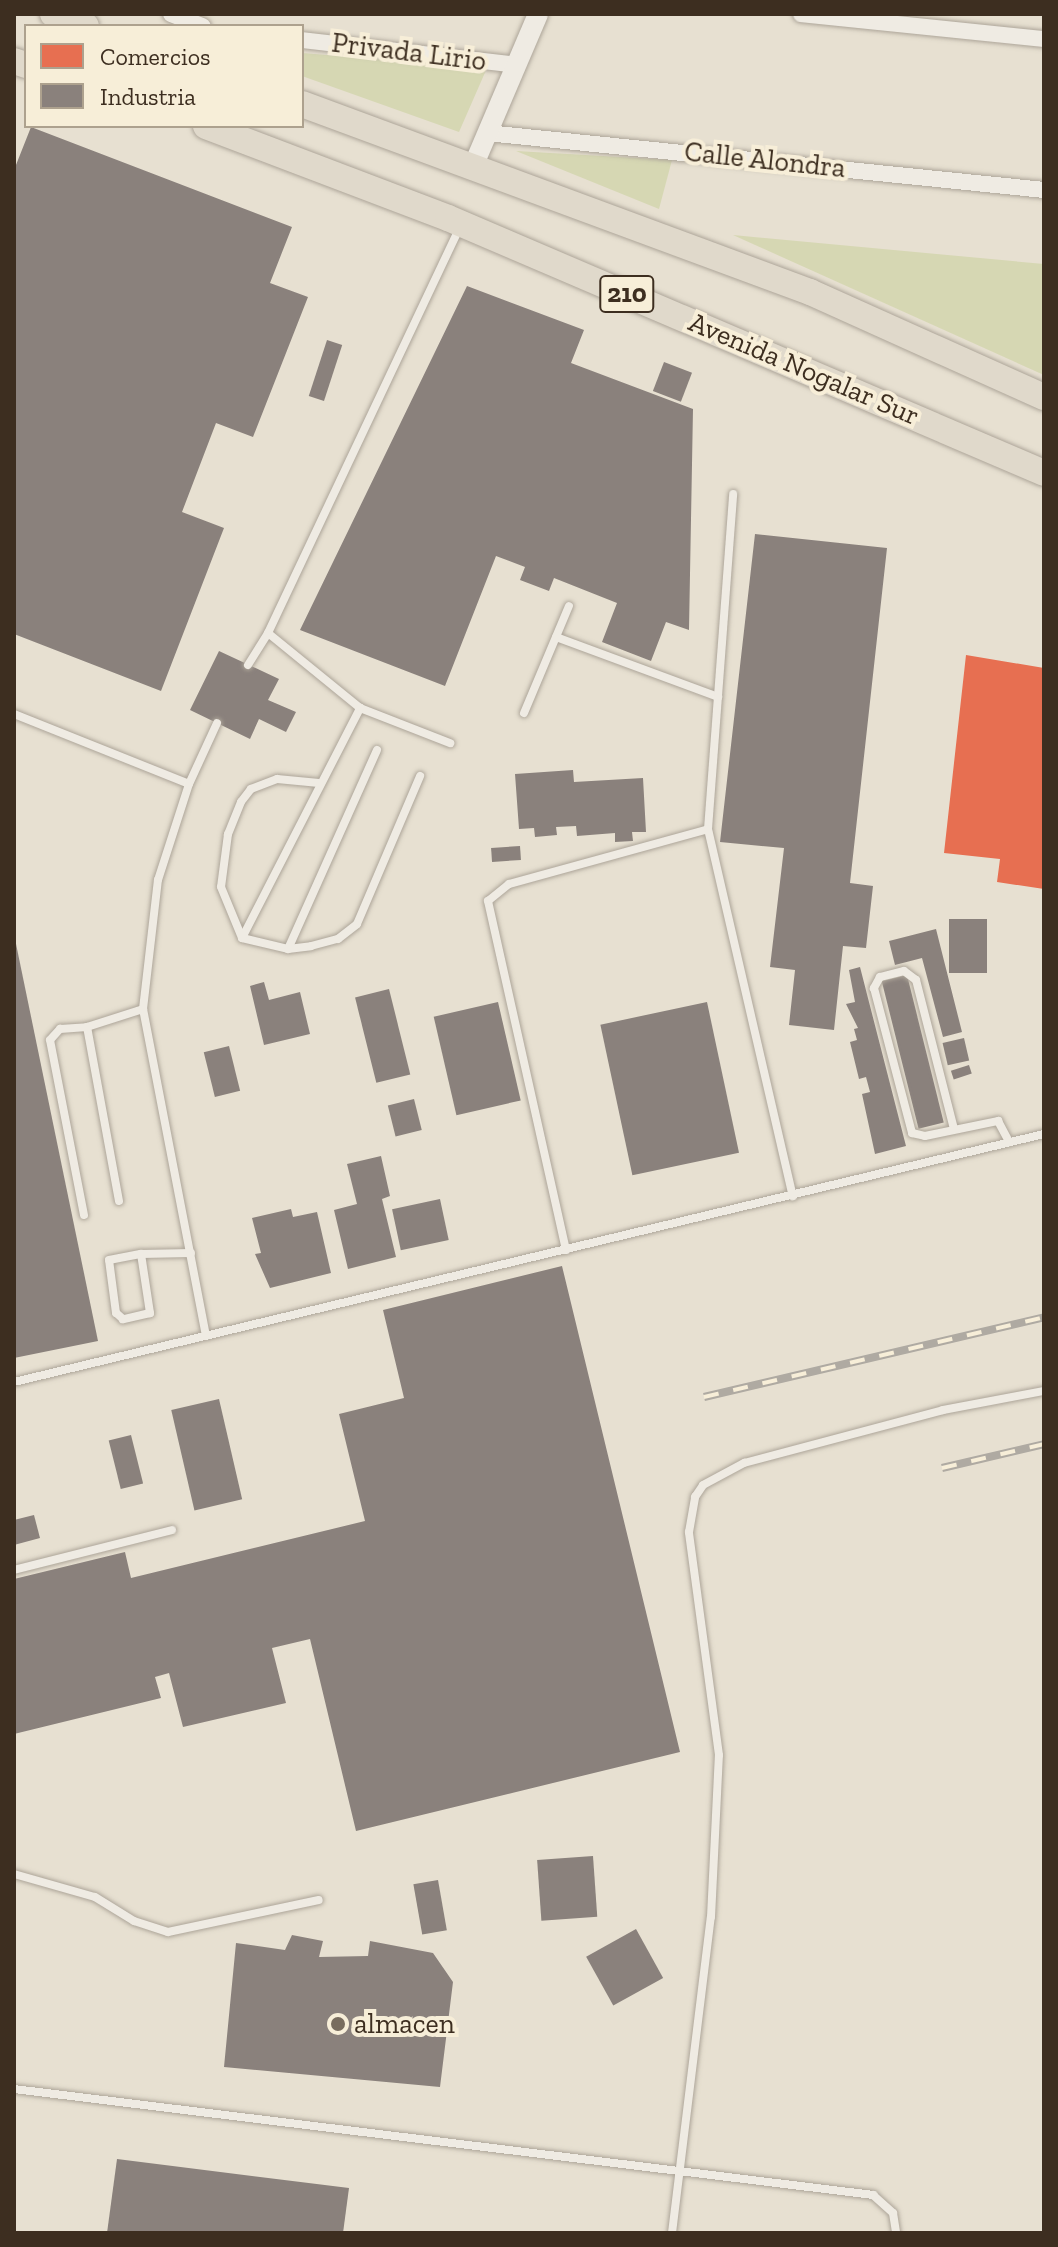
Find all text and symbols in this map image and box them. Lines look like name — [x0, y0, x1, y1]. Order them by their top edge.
legend — [24, 24, 304, 128]
street label: Privada Lirio — [330, 26, 488, 78]
text: Comercios — [100, 42, 211, 71]
text: Industria — [100, 82, 196, 111]
street label: Calle Alondra — [682, 135, 848, 185]
road number: 210 — [599, 272, 655, 316]
street label: Avenida Nogalar Sur — [683, 305, 925, 433]
place label: almacen — [354, 2007, 455, 2041]
marker: almacen — [329, 2015, 347, 2033]

